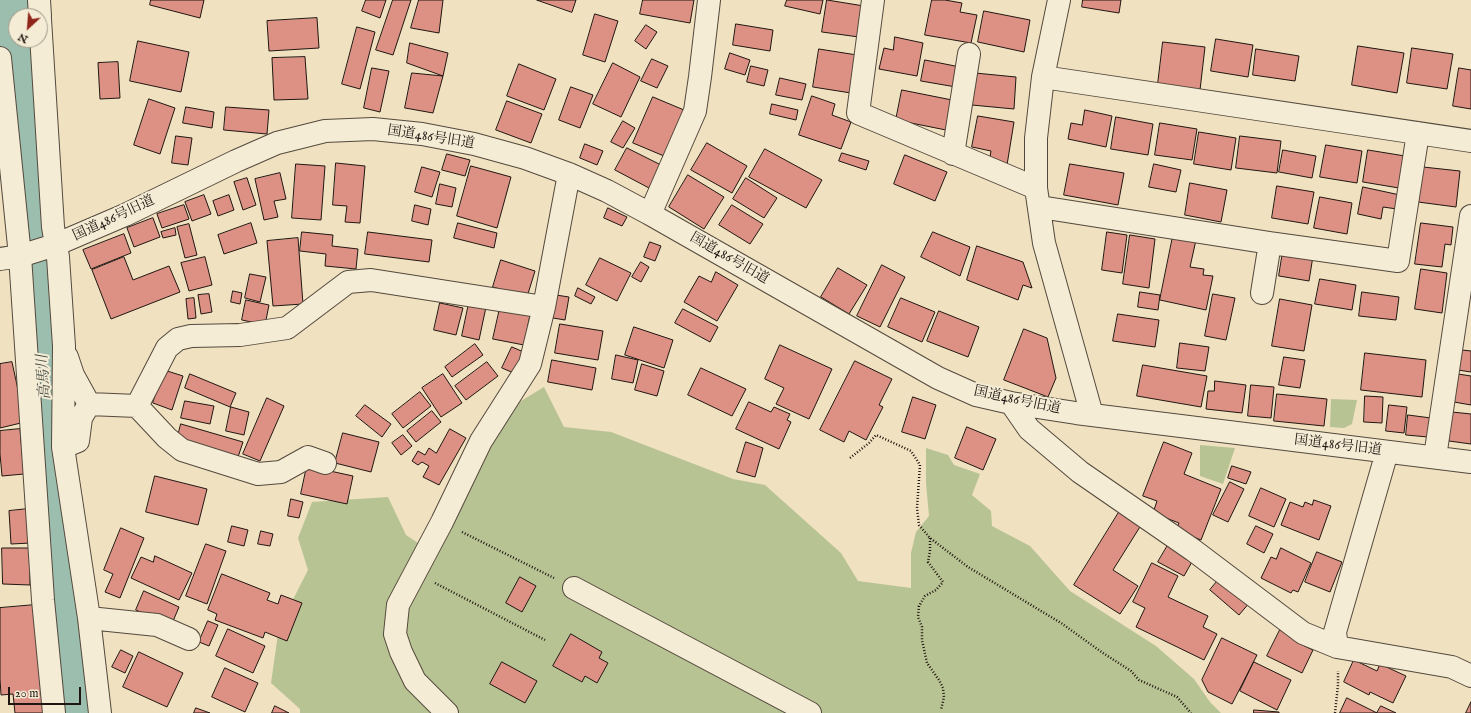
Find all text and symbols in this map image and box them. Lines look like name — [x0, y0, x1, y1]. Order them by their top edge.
north arrow — [8, 8, 48, 48]
text: N — [16, 30, 31, 46]
street label: 国道486号旧道 — [386, 123, 476, 153]
street label: 国道486号旧道 — [70, 193, 158, 245]
street label: 国道486号旧道 — [687, 230, 771, 288]
water label: 高馬川 — [34, 354, 56, 400]
street label: 国道486号旧道 — [972, 384, 1062, 418]
street label: 国道486号旧道 — [1293, 432, 1383, 460]
scale bar — [10, 679, 83, 705]
text: 20 m — [15, 686, 38, 701]

